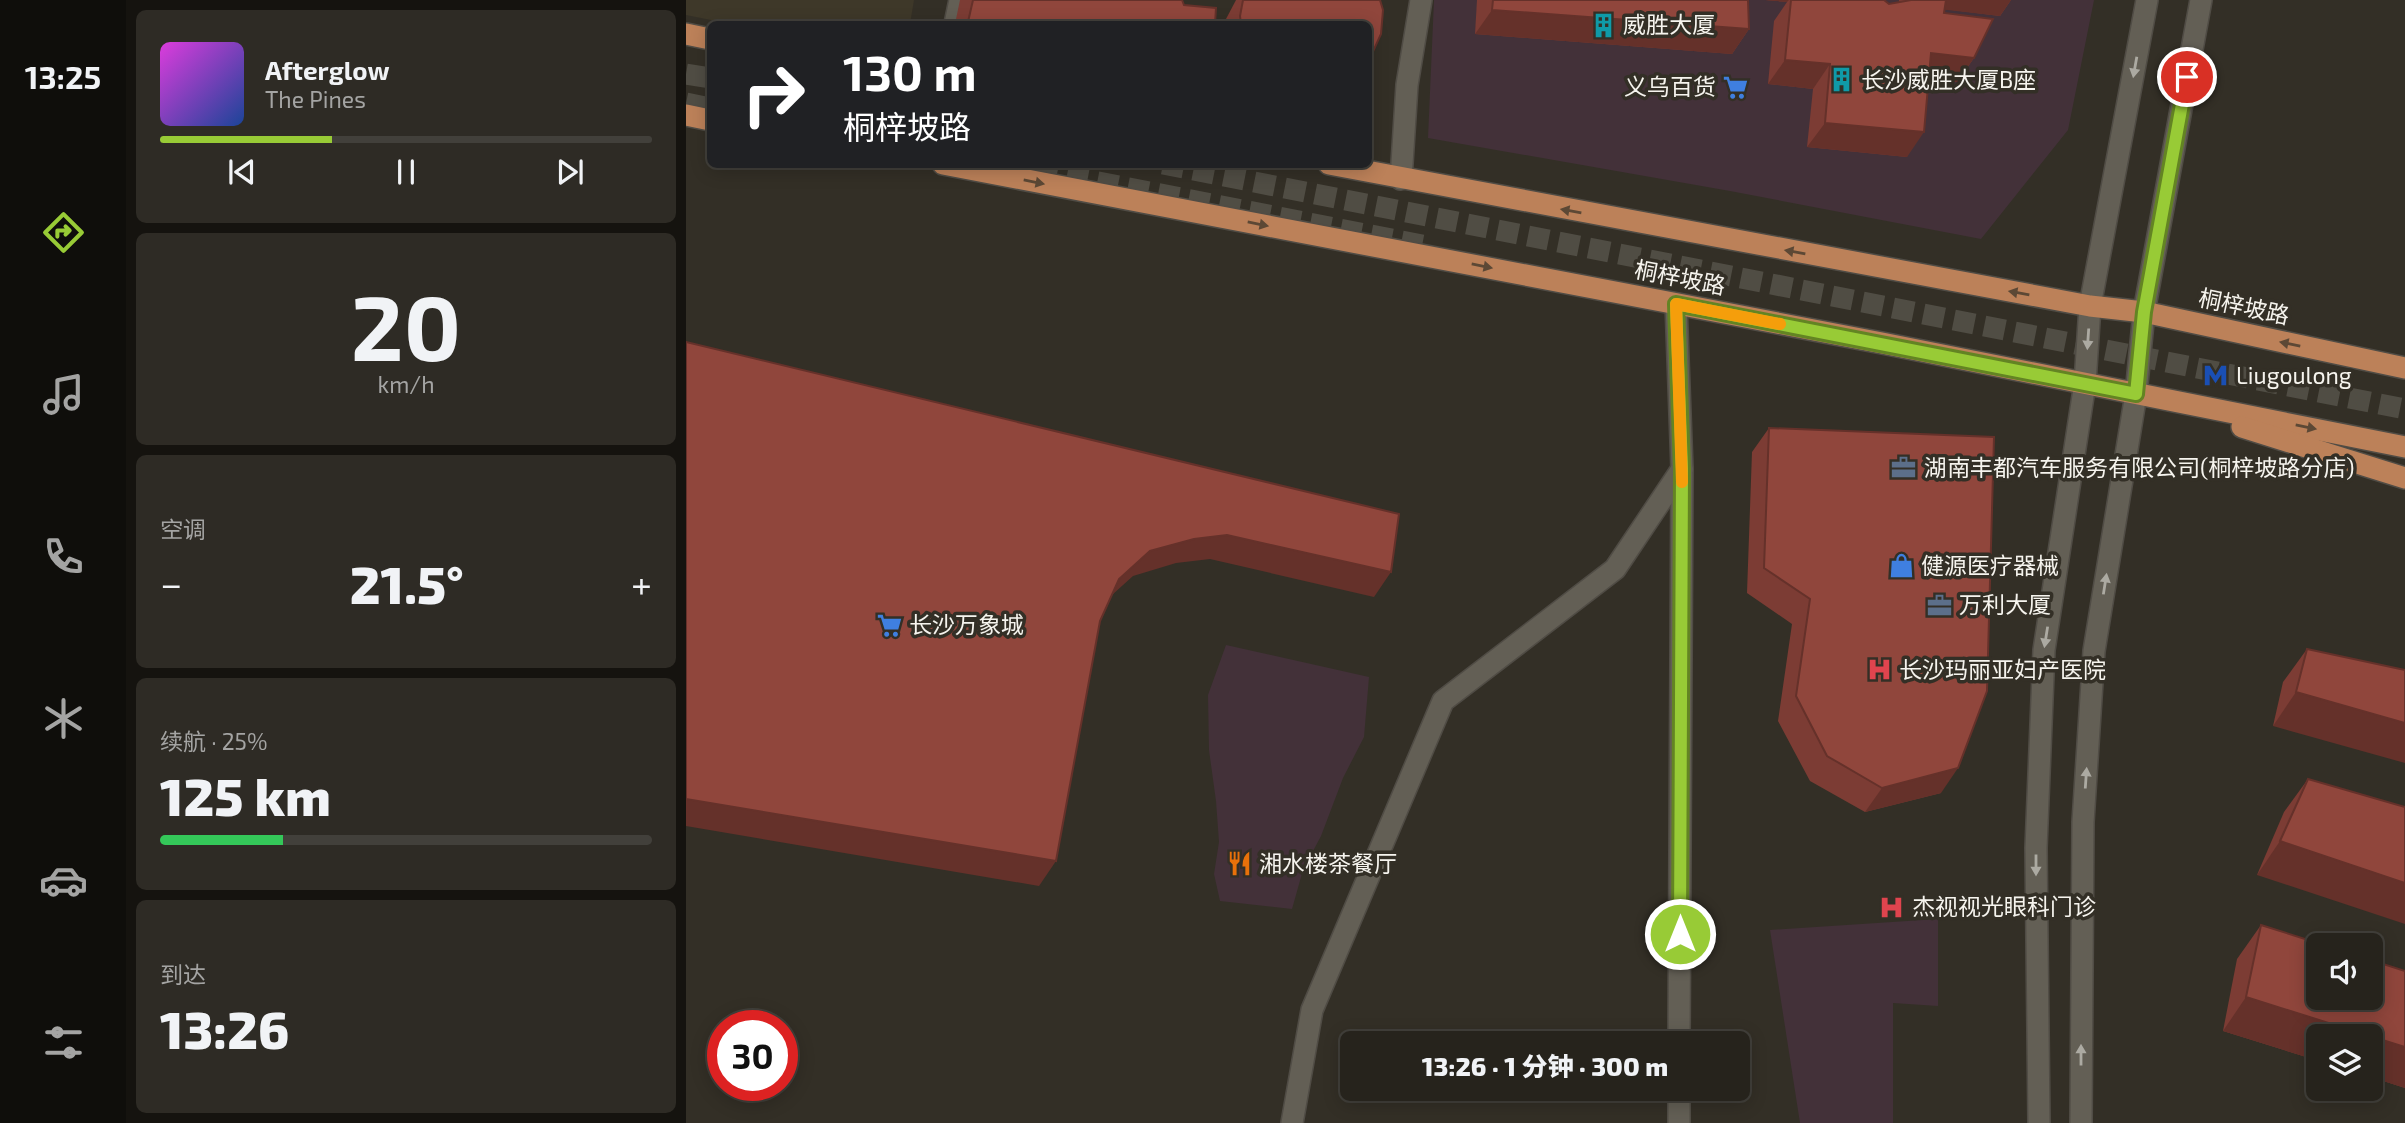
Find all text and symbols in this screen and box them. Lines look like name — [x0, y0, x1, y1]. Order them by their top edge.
place label: 威胜大厦 — [1623, 10, 1715, 38]
building icon: 威胜大厦 — [1589, 11, 1617, 39]
text: 130 m — [843, 42, 977, 101]
pin — [2157, 47, 2217, 107]
icon: right — [728, 49, 819, 140]
text: Afterglow — [265, 54, 390, 85]
one-way arrow — [2129, 56, 2140, 78]
text: 13:25 — [25, 57, 101, 95]
icon: arrive — [2168, 58, 2206, 96]
place label: 长沙威胜大厦B座 — [1861, 65, 2036, 93]
building icon: 长沙威胜大厦B座 — [1827, 66, 1855, 94]
place label: 义乌百货 — [1624, 72, 1716, 100]
supermarket icon: 义乌百货 — [1722, 73, 1750, 101]
text: The Pines — [265, 85, 366, 113]
text: 桐梓坡路 — [843, 107, 971, 145]
icon: previous — [223, 153, 261, 191]
icon: pause — [387, 153, 425, 191]
icon: next — [551, 153, 589, 191]
one-way arrow — [1023, 177, 1045, 188]
one-way arrow — [1560, 205, 1582, 216]
icon: directions — [39, 208, 88, 257]
one-way arrow — [1247, 219, 1269, 230]
one-way arrow — [1784, 246, 1806, 257]
street label: 桐梓坡路 — [1632, 254, 1728, 300]
one-way arrow — [1471, 261, 1493, 272]
text: 20 — [351, 270, 461, 379]
street label: 桐梓坡路 — [2196, 283, 2292, 329]
one-way arrow — [2008, 287, 2030, 298]
one-way arrow — [2082, 329, 2093, 351]
one-way arrow — [2279, 338, 2301, 349]
place label: Liugoulong — [2236, 361, 2352, 389]
metro station icon: Liugoulong — [2202, 362, 2230, 390]
icon: music — [39, 370, 88, 419]
text: km/h — [377, 370, 435, 398]
one-way arrow — [2295, 422, 2317, 433]
place label: 湖南丰都汽车服务有限公司(桐梓坡路分店) — [1924, 453, 2355, 481]
office icon: 湖南丰都汽车服务有限公司(桐梓坡路分店) — [1890, 454, 1918, 482]
text: 空调 — [160, 515, 206, 543]
icon: phone — [39, 532, 88, 581]
place label: 健源医疗器械 — [1921, 551, 2059, 579]
text: 21.5° — [350, 552, 464, 614]
shop icon: 健源医疗器械 — [1887, 552, 1915, 580]
text: − — [160, 560, 182, 606]
text: + — [631, 560, 652, 606]
one-way arrow — [2100, 573, 2111, 595]
place label: 万利大厦 — [1959, 590, 2051, 618]
office icon: 万利大厦 — [1925, 591, 1953, 619]
place label: 长沙万象城 — [909, 610, 1024, 638]
supermarket icon: 长沙万象城 — [875, 611, 903, 639]
one-way arrow — [2040, 626, 2051, 648]
place label: 长沙玛丽亚妇产医院 — [1899, 655, 2106, 683]
hospital icon: 长沙玛丽亚妇产医院 — [1865, 656, 1893, 684]
icon: climate — [39, 694, 88, 743]
text: 续航 · 25% — [160, 727, 268, 755]
text: 125 km — [160, 764, 331, 826]
one-way arrow — [2081, 767, 2092, 789]
place label: 湘水楼茶餐厅 — [1259, 849, 1397, 877]
restaurant icon: 湘水楼茶餐厅 — [1225, 850, 1253, 878]
one-way arrow — [2030, 854, 2042, 876]
icon: car — [39, 856, 88, 905]
place label: 杰视视光眼科门诊 — [1912, 892, 2096, 920]
hospital icon: 杰视视光眼科门诊 — [1878, 893, 1906, 921]
position arrow — [1643, 897, 1717, 971]
map controls — [2306, 933, 2383, 1101]
button: sound — [2306, 933, 2383, 1010]
text: 到达 — [160, 960, 206, 988]
text: 13:26 — [160, 997, 289, 1059]
speed limit sign: 30 — [707, 1010, 798, 1101]
icon: filters — [39, 1018, 88, 1067]
button: layers — [2306, 1024, 2383, 1101]
one-way arrow — [2075, 1044, 2087, 1066]
text: 13:26 · 1 分钟 · 300 m — [1422, 1050, 1668, 1081]

